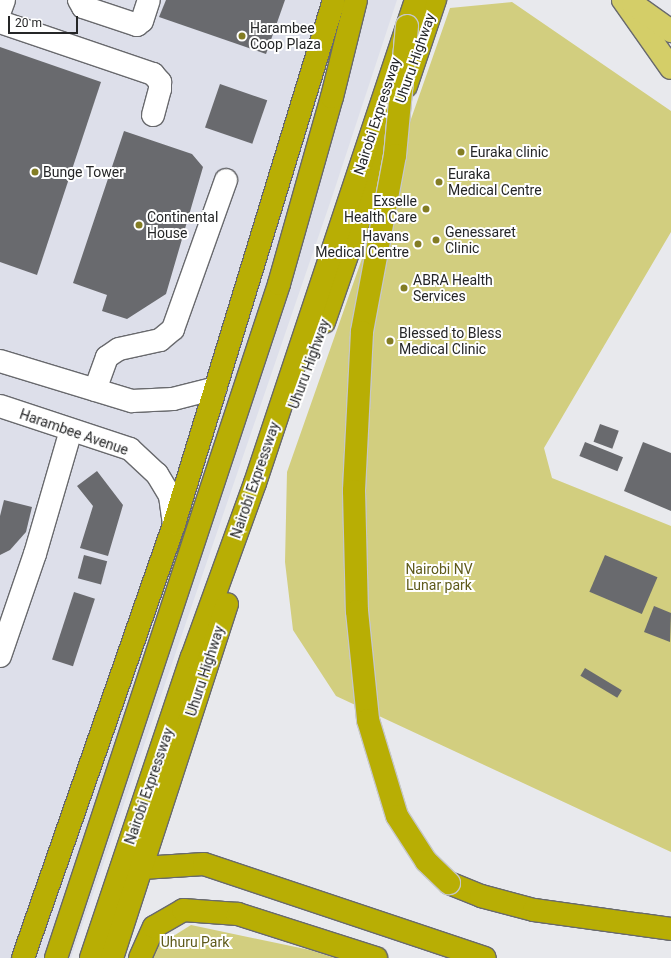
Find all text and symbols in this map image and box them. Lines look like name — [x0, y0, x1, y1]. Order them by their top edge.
scale bar — [10, 8, 80, 34]
street label: Uhuru Highway — [392, 11, 438, 105]
text: 20 m — [15, 16, 42, 30]
place label: Harambee Coop Plaza — [250, 20, 321, 52]
marker: Harambee Coop Plaza — [237, 31, 247, 41]
street label: Nairobi Expressway — [350, 55, 404, 177]
place label: Euraka clinic — [470, 144, 548, 160]
marker: Euraka clinic — [455, 146, 467, 158]
place label: Bunge Tower — [43, 164, 124, 180]
place label: Euraka Medical Centre — [448, 166, 542, 198]
marker: Bunge Tower — [30, 167, 40, 177]
marker: Euraka Medical Centre — [433, 176, 445, 188]
place label: Exselle Health Care — [344, 193, 417, 226]
marker: Exselle Health Care — [420, 203, 432, 215]
place label: Continental House — [147, 209, 218, 242]
marker: Continental House — [134, 220, 144, 230]
place label: Genessaret Clinic — [445, 224, 516, 256]
place label: Havans Medical Centre — [315, 228, 409, 260]
marker: Genessaret Clinic — [430, 234, 442, 246]
marker: Havans Medical Centre — [412, 238, 424, 250]
place label: ABRA Health Services — [413, 272, 493, 304]
marker: ABRA Health Services — [398, 282, 410, 294]
street label: Uhuru Highway — [285, 317, 333, 411]
place label: Blessed to Bless Medical Clinic — [399, 325, 502, 358]
marker: Blessed to Bless Medical Clinic — [384, 335, 396, 347]
street label: Harambee Avenue — [17, 406, 131, 458]
street label: Nairobi Expressway — [227, 419, 283, 541]
park label: Nairobi NV Lunar park — [405, 561, 473, 594]
street label: Uhuru Highway — [182, 624, 228, 718]
street label: Nairobi Expressway — [121, 725, 177, 847]
park label: Uhuru Park — [161, 934, 229, 950]

